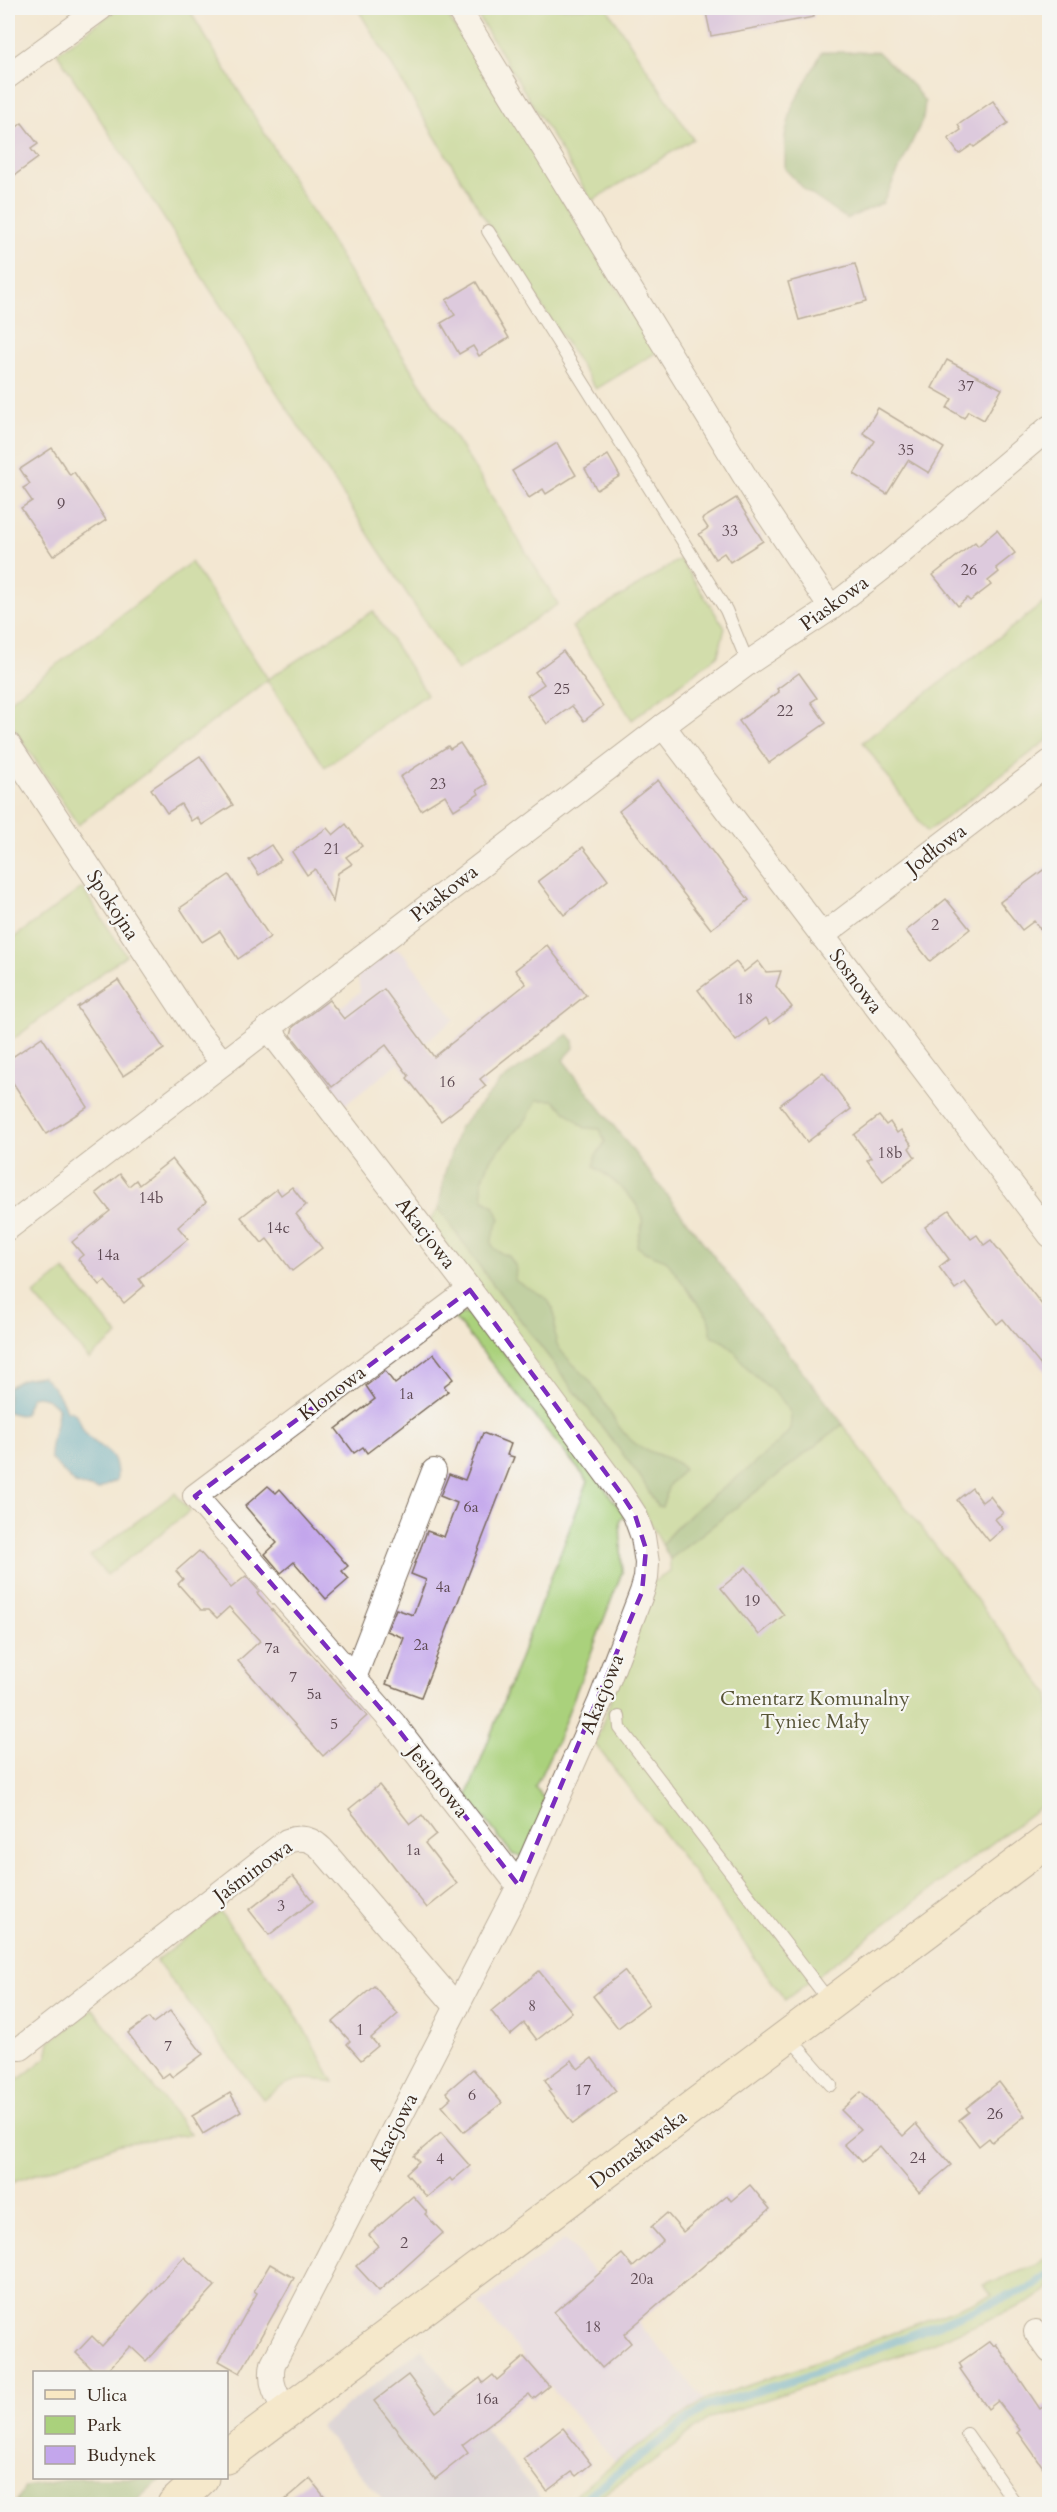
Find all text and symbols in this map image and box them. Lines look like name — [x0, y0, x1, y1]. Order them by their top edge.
house number: 37 — [958, 375, 974, 397]
house number: 35 — [898, 439, 914, 461]
house number: 9 — [57, 493, 65, 515]
house number: 33 — [722, 520, 738, 542]
house number: 26 — [961, 559, 977, 581]
street label: Piaskowa — [794, 569, 874, 637]
house number: 25 — [554, 678, 570, 700]
house number: 22 — [777, 700, 793, 722]
house number: 23 — [430, 773, 446, 795]
street label: Jodłowa — [898, 817, 972, 882]
house number: 21 — [324, 838, 340, 860]
street label: Piaskowa — [405, 858, 484, 928]
street label: Spokojna — [80, 865, 146, 946]
house number: 2 — [931, 914, 939, 936]
street label: Sosnowa — [823, 943, 889, 1019]
house number: 18 — [737, 988, 753, 1010]
house number: 16 — [439, 1071, 455, 1093]
house number: 18b — [878, 1142, 902, 1164]
house number: 14b — [139, 1187, 163, 1209]
street label: Akacjowa — [390, 1192, 463, 1275]
house number: 14c — [266, 1217, 290, 1239]
house number: 14a — [96, 1244, 120, 1266]
street label: Klonowa — [293, 1359, 371, 1427]
house number: 1a — [398, 1383, 414, 1405]
house number: 6a — [463, 1496, 479, 1518]
house number: 4a — [435, 1576, 451, 1598]
house number: 19 — [744, 1590, 760, 1612]
house number: 2a — [413, 1634, 429, 1656]
house number: 7a — [264, 1637, 280, 1659]
street label: Akacjowa — [574, 1650, 630, 1738]
house number: 7 — [289, 1666, 297, 1688]
house number: 5a — [306, 1683, 322, 1705]
park label: Cmentarz Komunalny Tyniec Mały — [720, 1685, 910, 1735]
house number: 5 — [330, 1713, 338, 1735]
street label: Jesionowa — [399, 1737, 475, 1823]
street label: Jaśminowa — [206, 1833, 298, 1911]
house number: 1a — [405, 1839, 421, 1861]
house number: 3 — [277, 1895, 285, 1917]
house number: 8 — [528, 1995, 536, 2017]
house number: 1 — [356, 2019, 364, 2041]
house number: 7 — [164, 2035, 172, 2057]
house number: 17 — [575, 2079, 591, 2101]
house number: 6 — [468, 2084, 476, 2106]
street label: Akacjowa — [362, 2088, 424, 2175]
street label: Domasławska — [584, 2103, 693, 2195]
house number: 26 — [987, 2103, 1003, 2125]
house number: 24 — [910, 2147, 926, 2169]
house number: 4 — [436, 2148, 444, 2170]
house number: 2 — [400, 2232, 408, 2254]
house number: 20a — [630, 2268, 654, 2290]
house number: 18 — [585, 2316, 601, 2338]
legend — [33, 2371, 228, 2479]
text: Ulica — [87, 2383, 128, 2408]
house number: 16a — [475, 2388, 499, 2410]
text: Park — [87, 2413, 122, 2438]
text: Budynek — [87, 2443, 157, 2468]

